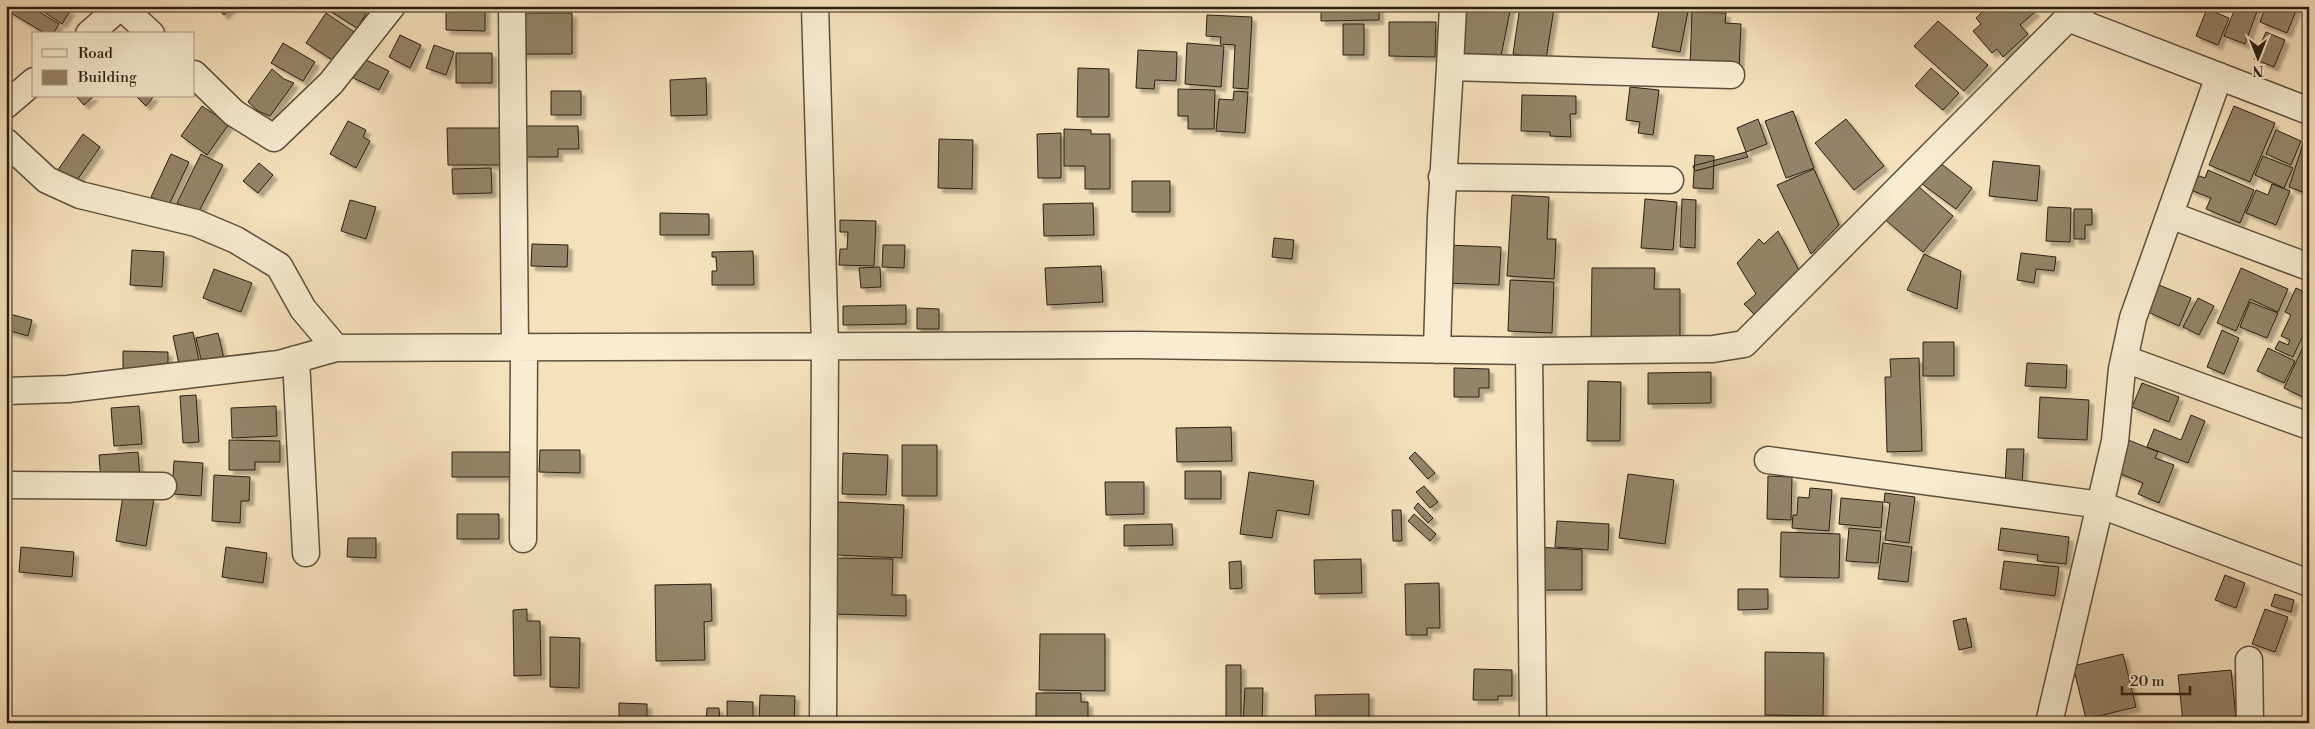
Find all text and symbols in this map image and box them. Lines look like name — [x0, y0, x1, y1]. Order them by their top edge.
legend — [32, 32, 195, 98]
north arrow — [2232, 32, 2282, 82]
text: Road — [78, 44, 113, 63]
text: N — [2252, 61, 2264, 79]
text: Building — [77, 68, 137, 87]
scale bar — [2122, 664, 2190, 696]
text: 20 m — [2130, 672, 2165, 691]

